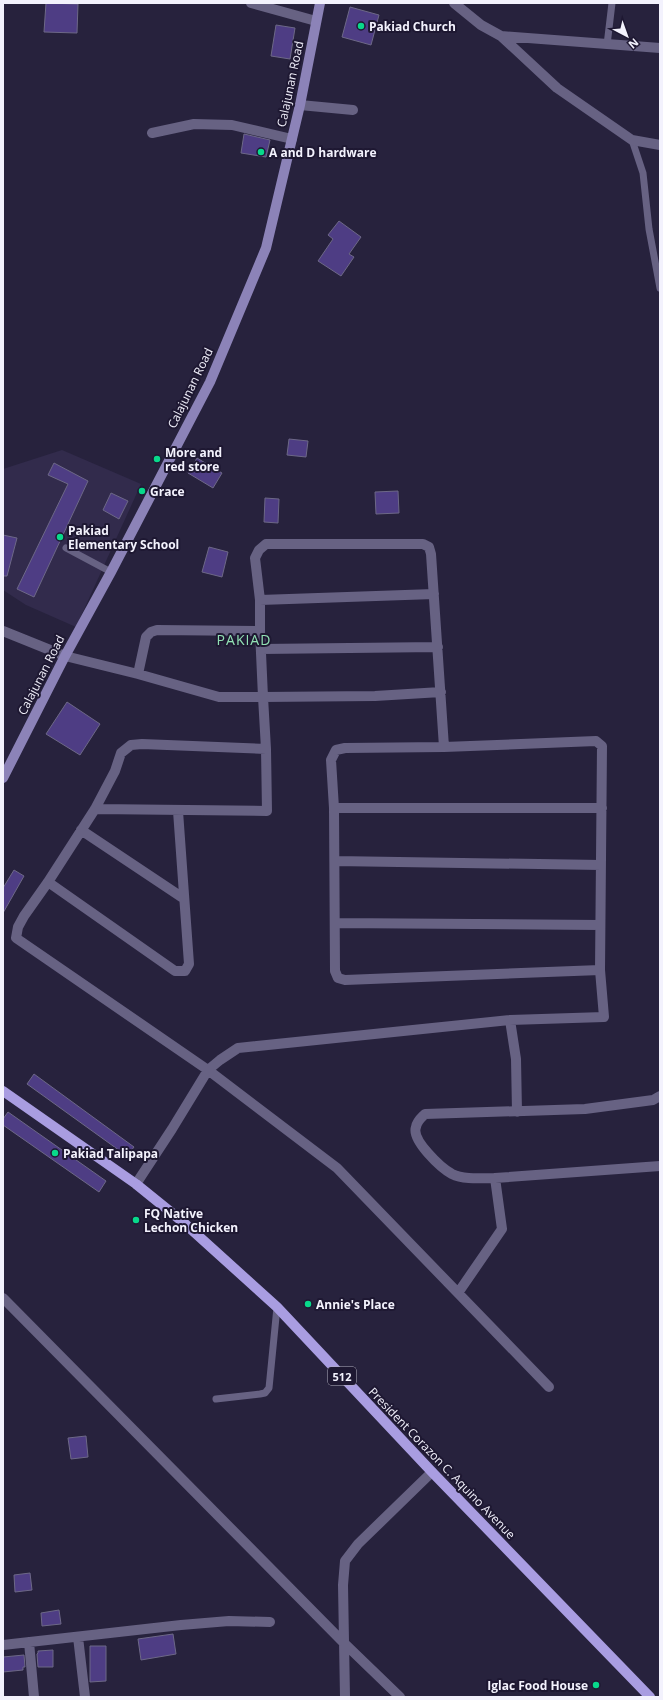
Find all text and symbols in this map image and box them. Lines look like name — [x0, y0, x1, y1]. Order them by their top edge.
north arrow — [607, 16, 647, 56]
place label: Pakiad Church — [369, 18, 456, 35]
marker: Pakiad Church — [356, 21, 366, 31]
text: N — [626, 35, 642, 53]
street label: Calajunan Road — [273, 39, 307, 129]
place label: A and D hardware — [269, 144, 376, 161]
marker: A and D hardware — [256, 147, 266, 157]
street label: Calajunan Road — [163, 345, 217, 431]
place label: More and red store — [165, 444, 222, 475]
marker: More and red store — [152, 454, 162, 464]
place label: Grace — [150, 483, 185, 500]
marker: Grace — [137, 486, 147, 496]
place label: Pakiad Elementary School — [68, 522, 179, 553]
marker: Pakiad Elementary School — [55, 532, 65, 542]
district label: PAKIAD — [217, 630, 271, 649]
street label: Calajunan Road — [14, 632, 68, 718]
place label: Pakiad Talipapa — [63, 1145, 158, 1162]
marker: Pakiad Talipapa — [50, 1148, 60, 1158]
place label: FQ Native Lechon Chicken — [144, 1205, 238, 1236]
marker: FQ Native Lechon Chicken — [131, 1215, 141, 1225]
place label: Annie's Place — [316, 1296, 395, 1313]
marker: Annie's Place — [303, 1299, 313, 1309]
road number: 512 — [328, 1367, 356, 1385]
street label: President Corazon C. Aquino Avenue — [365, 1383, 519, 1543]
place label: Iglac Food House — [487, 1677, 588, 1694]
marker: Iglac Food House — [591, 1680, 601, 1690]

